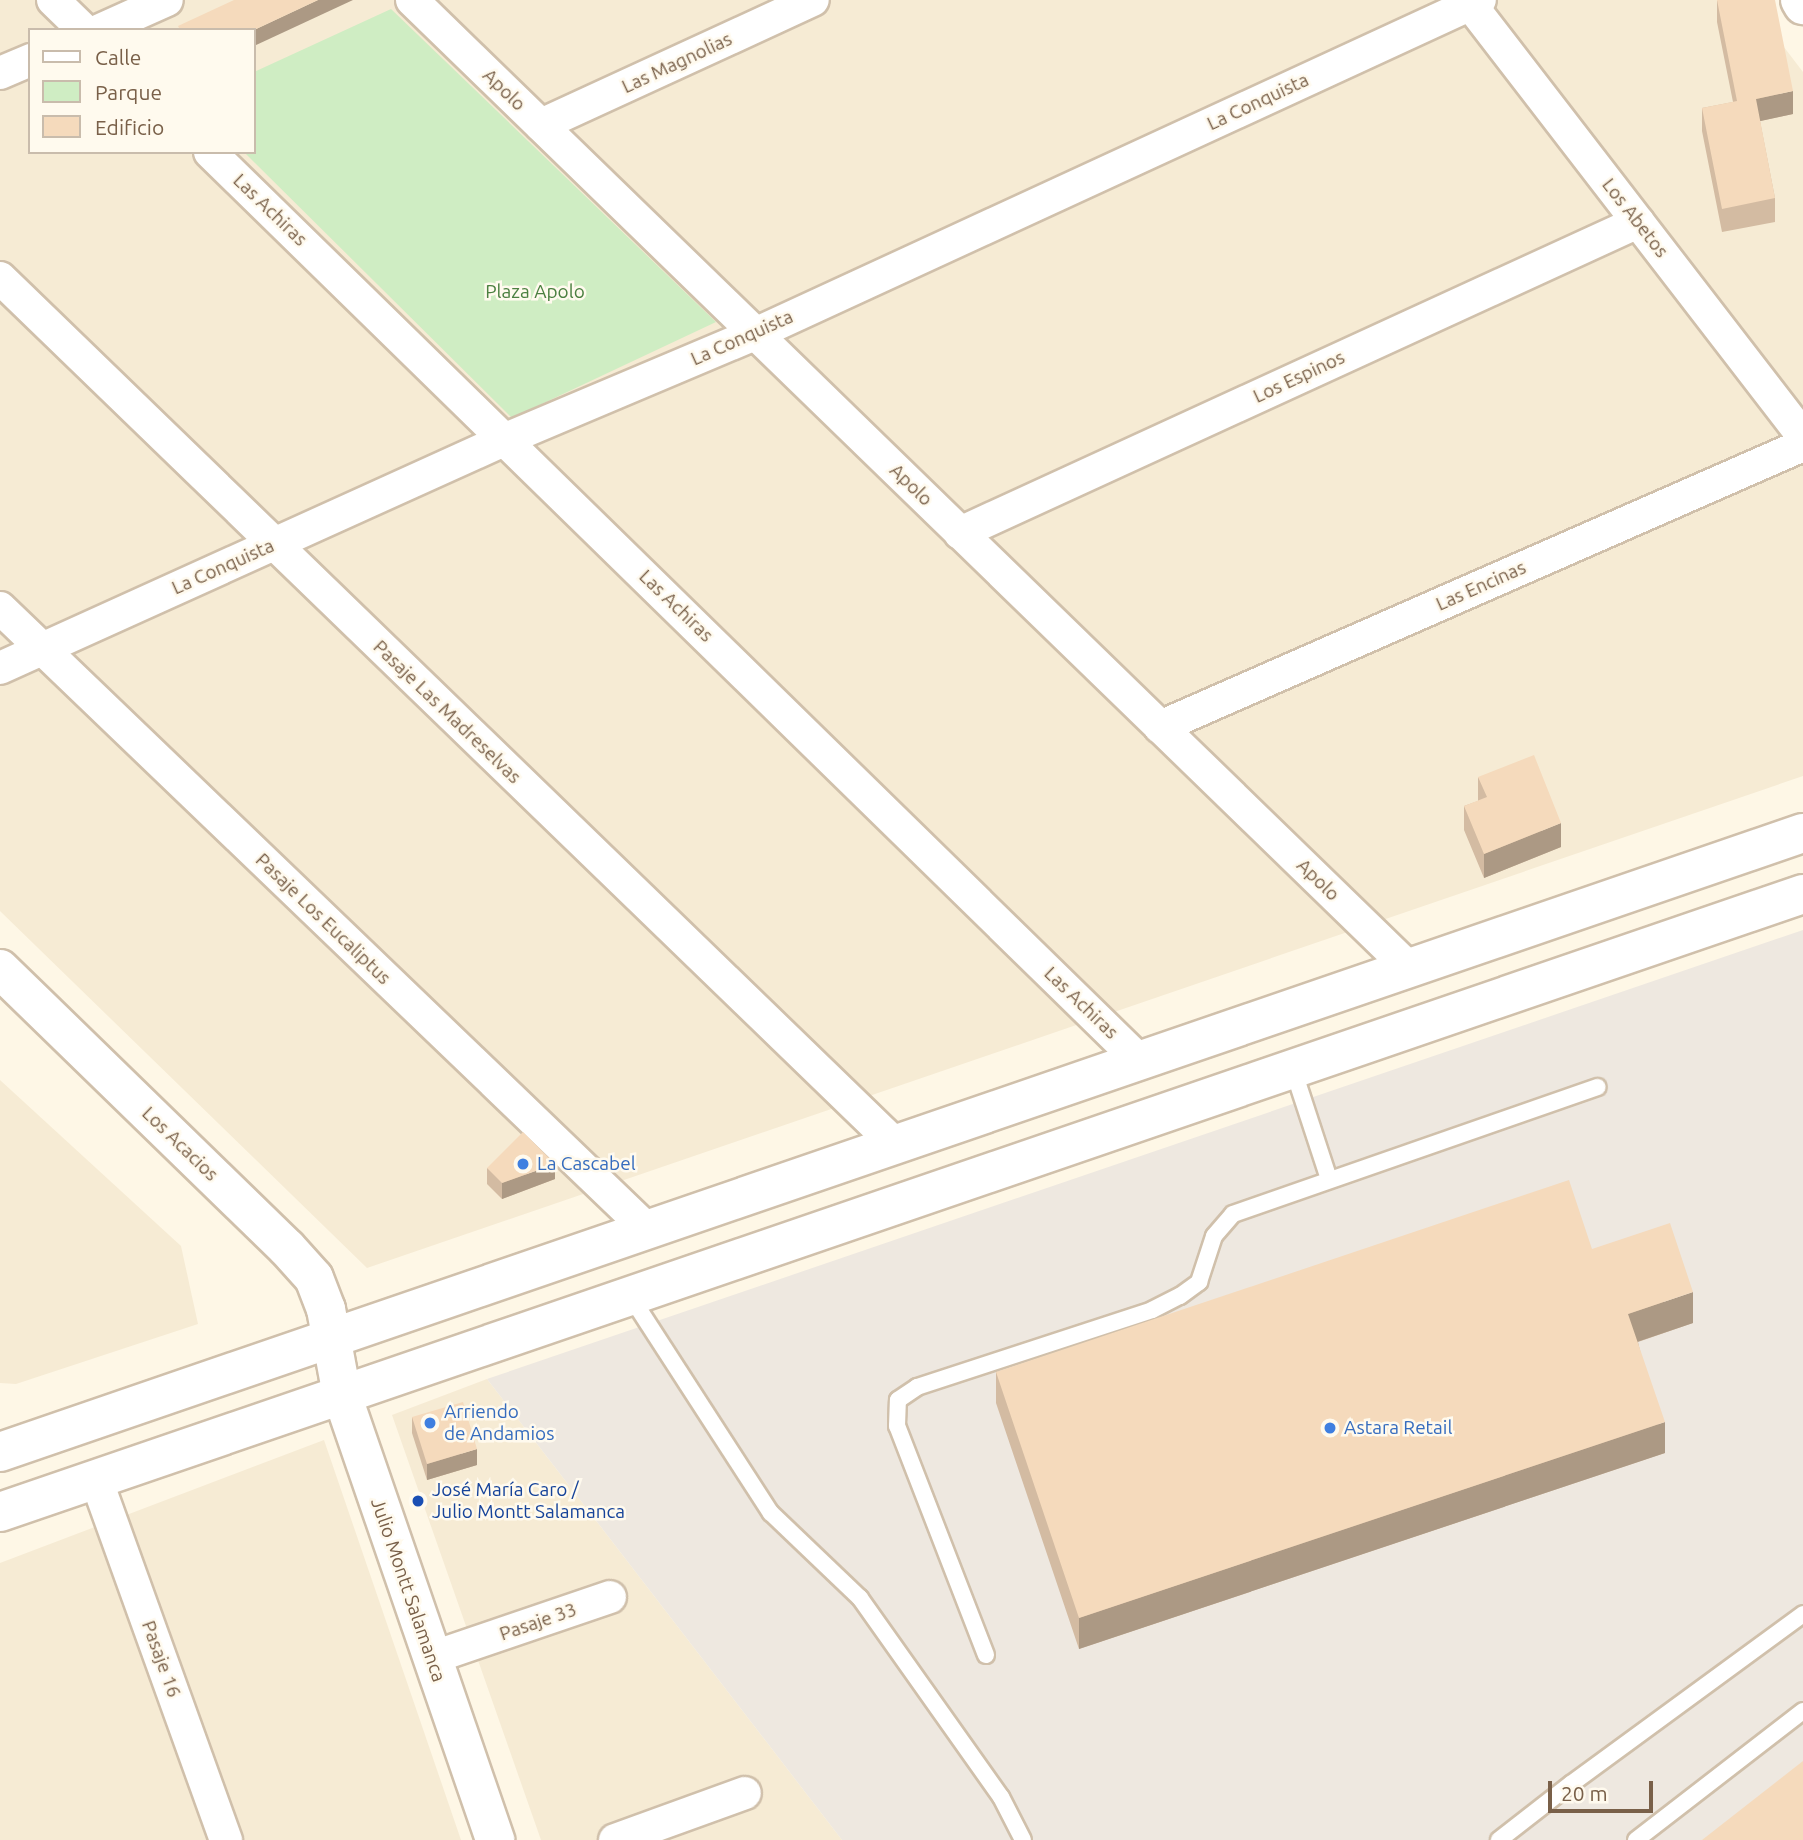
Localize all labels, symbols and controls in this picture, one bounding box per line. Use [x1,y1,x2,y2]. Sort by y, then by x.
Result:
legend [28,28,256,154]
street label: Las Magnolias [618,28,736,98]
text: Calle [95,45,141,69]
street label: Apolo [478,64,530,116]
street label: La Conquista [1204,69,1312,135]
text: Parque [95,80,162,104]
text: Edificio [95,115,164,139]
street label: Las Achiras [228,169,312,251]
street label: Los Abetos [1597,174,1673,262]
park label: Plaza Apolo [485,281,585,303]
street label: La Conquista [687,305,797,371]
street label: Los Espinos [1250,346,1348,408]
street label: Apolo [885,459,937,511]
street label: La Conquista [168,534,278,600]
street label: Las Encinas [1433,556,1529,616]
street label: Las Achiras [634,565,718,647]
street label: Pasaje Las Madreselvas [368,636,526,788]
street label: Pasaje Los Eucaliptus [251,849,395,989]
street label: Apolo [1292,854,1344,906]
street label: Las Achiras [1039,962,1123,1044]
street label: Los Acacios [137,1102,223,1186]
place label: La Cascabel [537,1153,636,1175]
marker: La Cascabel [515,1156,531,1172]
place label: Arriendo de Andamios [444,1401,554,1445]
marker: Arriendo de Andamios [422,1415,438,1431]
place label: Astara Retail [1344,1417,1452,1439]
marker: Astara Retail [1322,1420,1338,1436]
place label: José María Caro / Julio Montt Salamanca [432,1479,625,1523]
marker: José María Caro / Julio Montt Salamanca [410,1493,426,1509]
street label: Julio Montt Salamanca [366,1495,450,1685]
street label: Pasaje 33 [497,1598,579,1646]
street label: Pasaje 16 [137,1618,185,1700]
scale bar [1551,1766,1656,1810]
text: 20 m [1561,1781,1608,1805]

